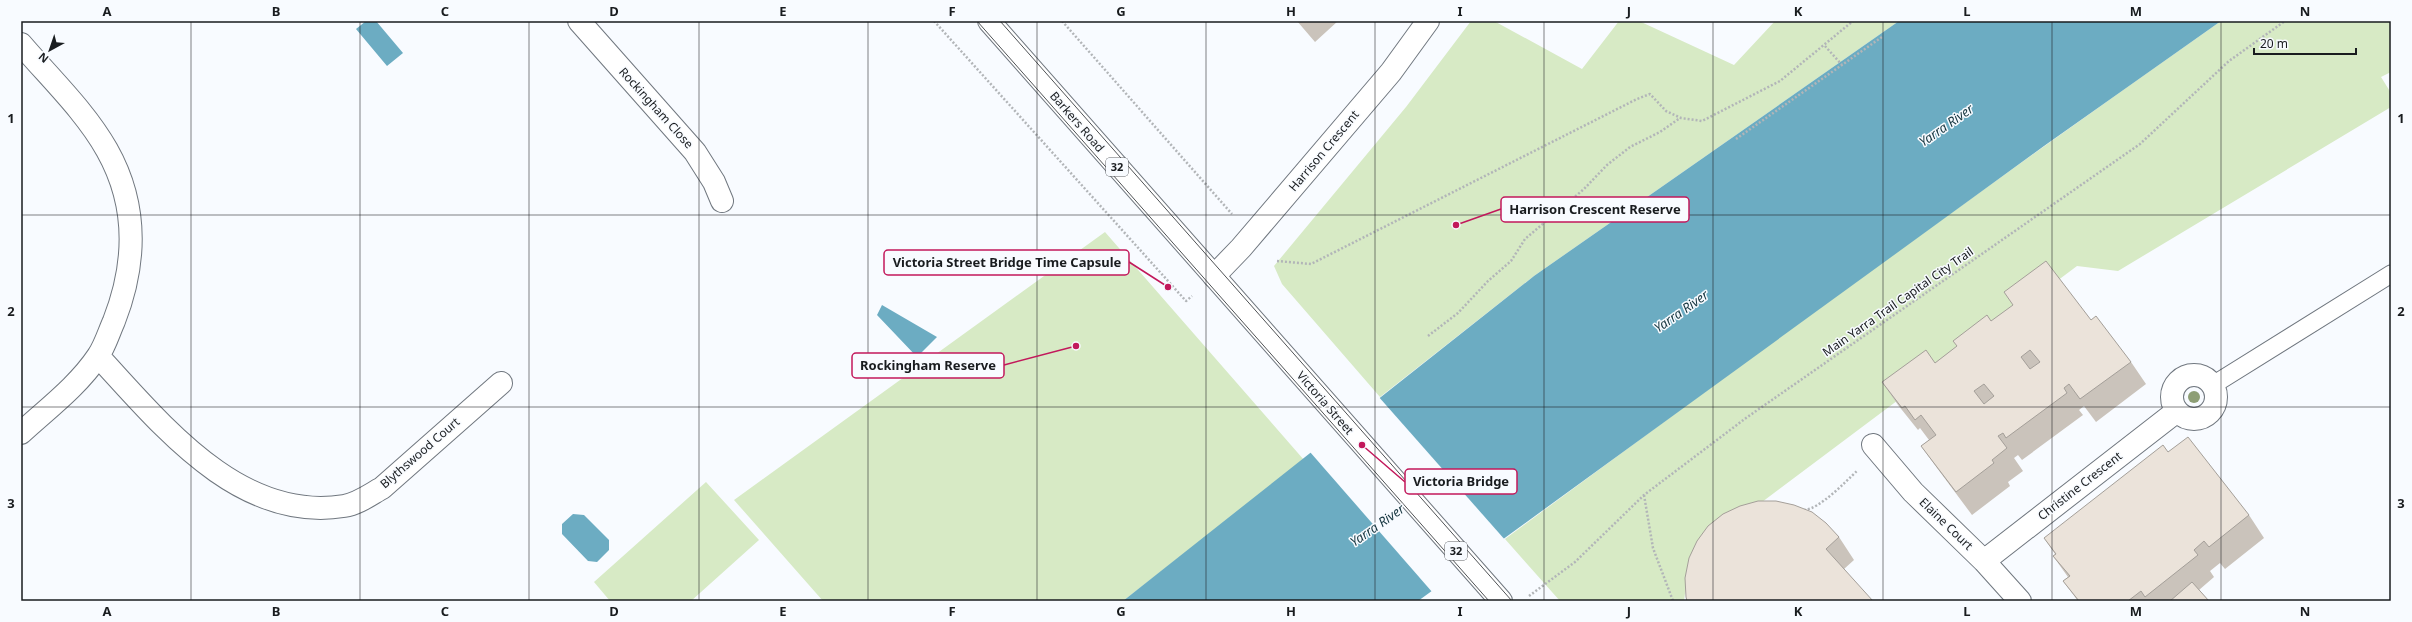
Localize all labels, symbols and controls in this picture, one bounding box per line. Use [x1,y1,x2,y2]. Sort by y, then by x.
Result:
text: A [103,2,112,20]
text: B [272,2,280,20]
text: C [441,2,449,20]
text: D [609,2,619,20]
text: E [779,2,787,20]
text: F [948,2,956,20]
text: G [1116,2,1126,20]
text: H [1286,2,1296,20]
text: I [1457,2,1463,20]
text: J [1626,2,1631,20]
text: K [1794,2,1803,20]
text: L [1963,2,1971,20]
text: M [2130,2,2142,20]
text: N [2300,2,2310,20]
north arrow [30,30,70,70]
scale bar [2254,30,2356,56]
text: 20 m [2260,35,2288,52]
text: N [35,49,52,67]
street label: Rockingham Close [615,63,698,152]
street label: Barkers Road [1046,88,1109,156]
water label: Yarra River [1915,99,1978,150]
street label: Harrison Crescent [1285,106,1363,195]
text: 1 [7,109,15,127]
text: 1 [2397,109,2405,127]
road number: 32 [1106,158,1128,176]
callout: Harrison Crescent Reserve [1501,197,1689,222]
text: Harrison Crescent Reserve [1509,200,1681,218]
street label: Main Yarra Trail Capital City Trail [1819,243,1977,360]
callout: Victoria Street Bridge Time Capsule [884,250,1129,275]
text: Victoria Street Bridge Time Capsule [893,253,1122,271]
water label: Yarra River [1650,285,1713,336]
text: 2 [7,302,15,320]
text: 2 [2397,302,2405,320]
callout: Rockingham Reserve [852,353,1004,378]
text: Rockingham Reserve [860,356,996,374]
street label: Victoria Street [1293,367,1358,439]
street label: Blythswood Court [376,413,464,492]
street label: Christine Crescent [2034,447,2126,524]
callout: Victoria Bridge [1405,469,1517,494]
text: Victoria Bridge [1413,472,1509,490]
text: 3 [7,494,15,512]
street label: Elaine Court [1916,494,1977,554]
text: 3 [2397,494,2405,512]
water label: Yarra River [1346,499,1409,550]
road number: 32 [1445,542,1467,560]
text: A [103,602,112,620]
text: B [272,602,280,620]
text: C [441,602,449,620]
text: D [609,602,619,620]
text: E [779,602,787,620]
text: F [948,602,956,620]
text: G [1116,602,1126,620]
text: H [1286,602,1296,620]
text: I [1457,602,1463,620]
text: J [1626,602,1631,620]
text: K [1794,602,1803,620]
text: L [1963,602,1971,620]
text: M [2130,602,2142,620]
text: N [2300,602,2310,620]

